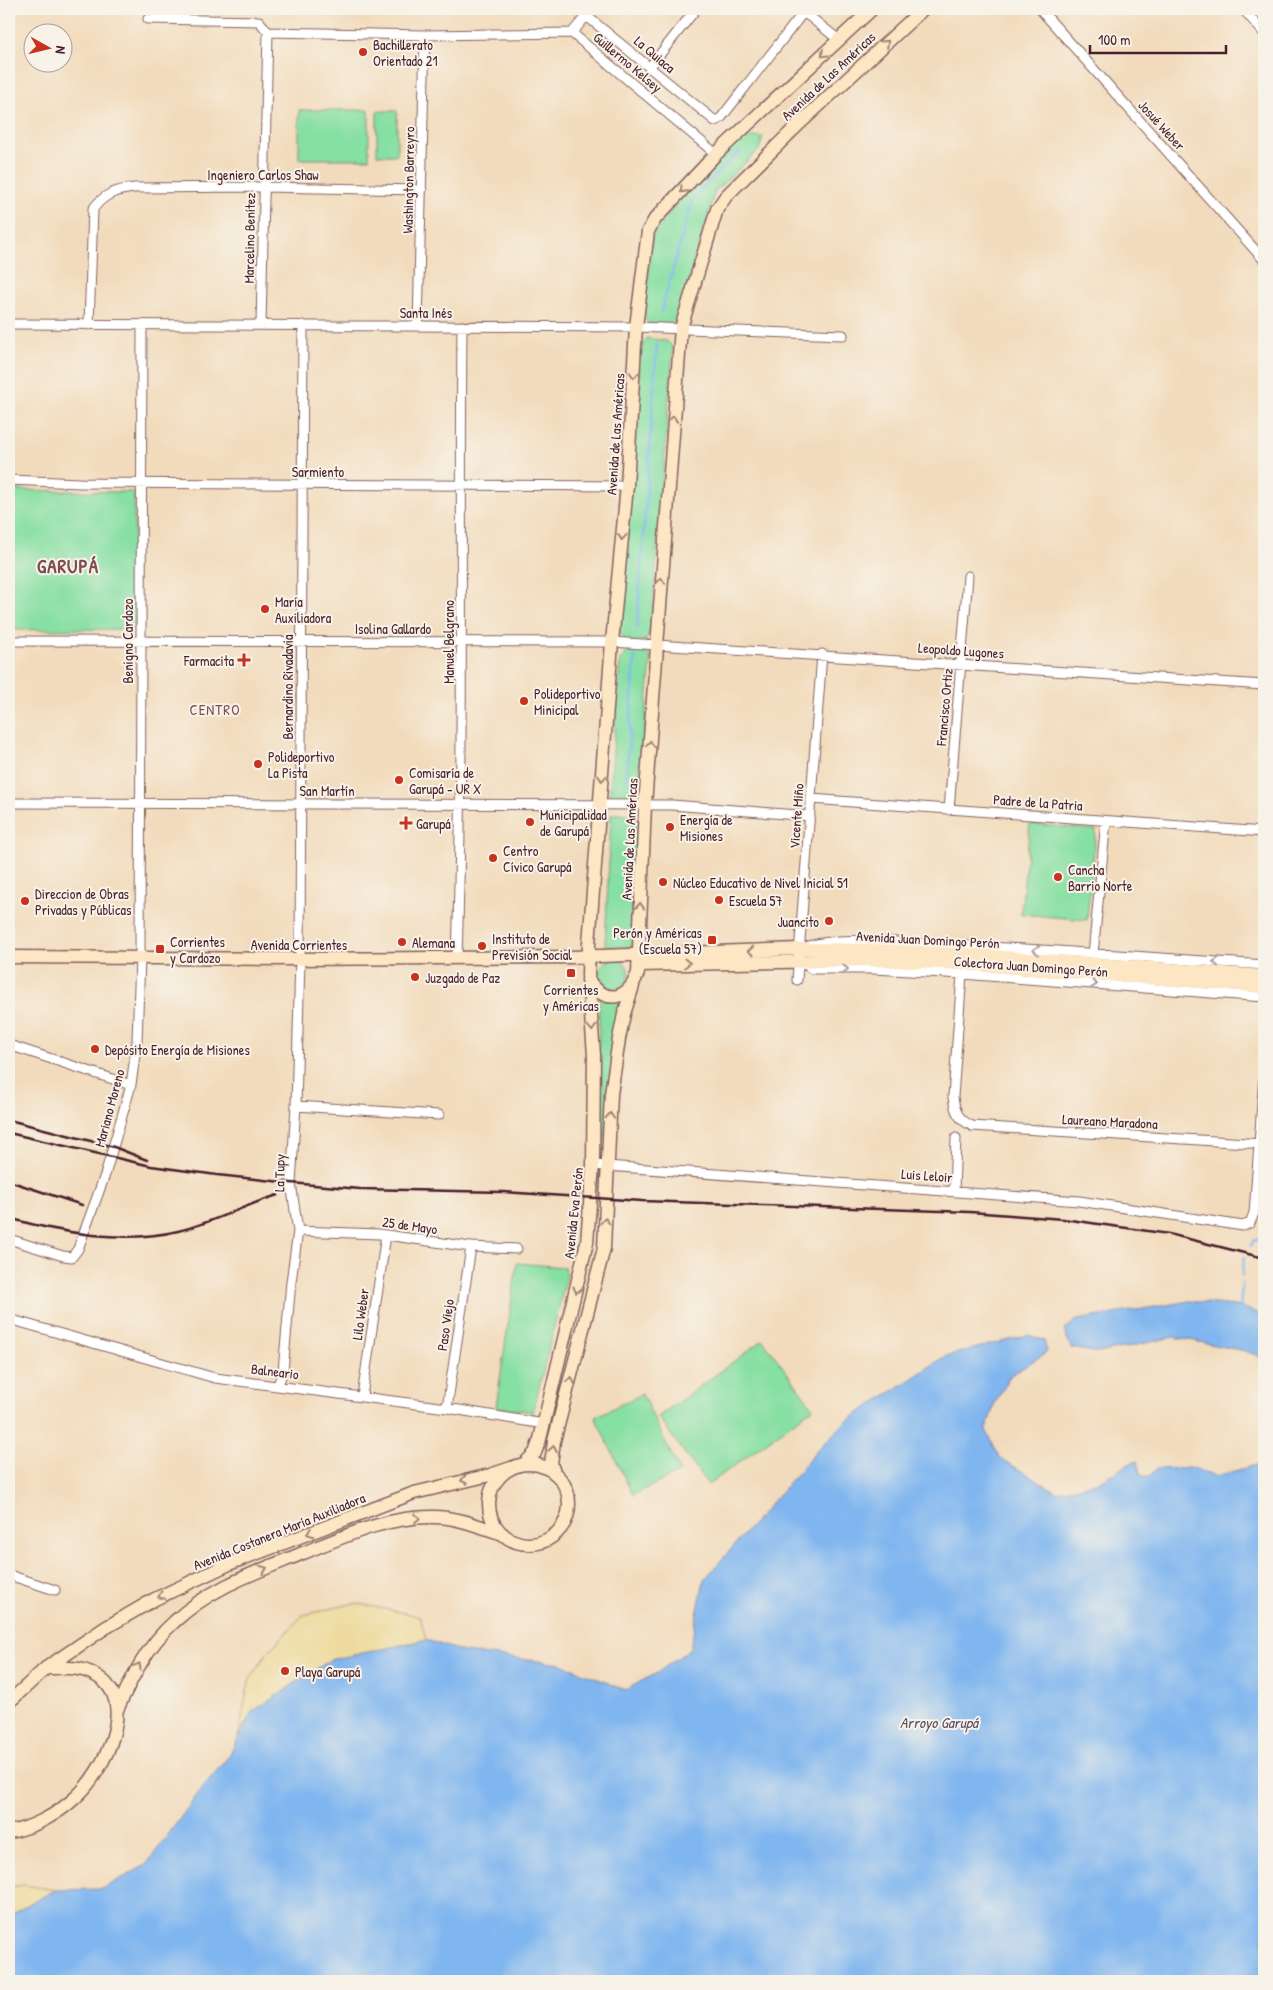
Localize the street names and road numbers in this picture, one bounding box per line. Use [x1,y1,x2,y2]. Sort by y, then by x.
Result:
street label: Avenida de Las Américas [777,27,879,125]
street label: Guillermo Kelsey [589,28,666,97]
street label: La Quiaca [630,31,680,77]
street label: Josué Weber [1134,96,1190,155]
street label: Washington Barreyro [398,126,419,234]
street label: Ingeniero Carlos Shaw [207,165,319,185]
street label: Marcelino Benítez [239,192,259,284]
street label: Santa Inés [400,303,452,322]
street label: Avenida de Las Américas [601,373,629,495]
street label: Sarmiento [292,462,345,481]
street label: Benigno Cardozo [118,598,138,683]
street label: Manuel Belgrano [439,600,459,684]
street label: Isolina Gallardo [355,619,432,638]
street label: Bernardino Rivadavia [278,634,297,739]
street label: Leopoldo Lugones [917,638,1005,663]
street label: Francisco Ortiz [931,667,957,748]
street label: Avenida de Las Américas [616,778,642,900]
street label: San Martín [300,781,354,800]
street label: Vicente Miño [784,782,808,849]
street label: Padre de la Patria [993,789,1084,815]
street label: Avenida Juan Domingo Perón [856,926,1000,953]
street label: Avenida Corrientes [251,935,347,954]
street label: Colectora Juan Domingo Perón [953,951,1109,982]
street label: Mariano Moreno [89,1067,129,1149]
street label: Laureano Maradona [1062,1109,1159,1133]
street label: La Tupy [269,1154,290,1192]
street label: Luis Leloir [901,1164,954,1186]
street label: Avenida Eva Perón [559,1166,587,1260]
street label: 25 de Mayo [381,1212,439,1239]
street label: Lilo Weber [347,1286,373,1341]
street label: Paso Viejo [432,1298,459,1352]
street label: Balneario [250,1359,300,1383]
street label: Avenida Costanera María Auxiliadora [190,1488,368,1574]

